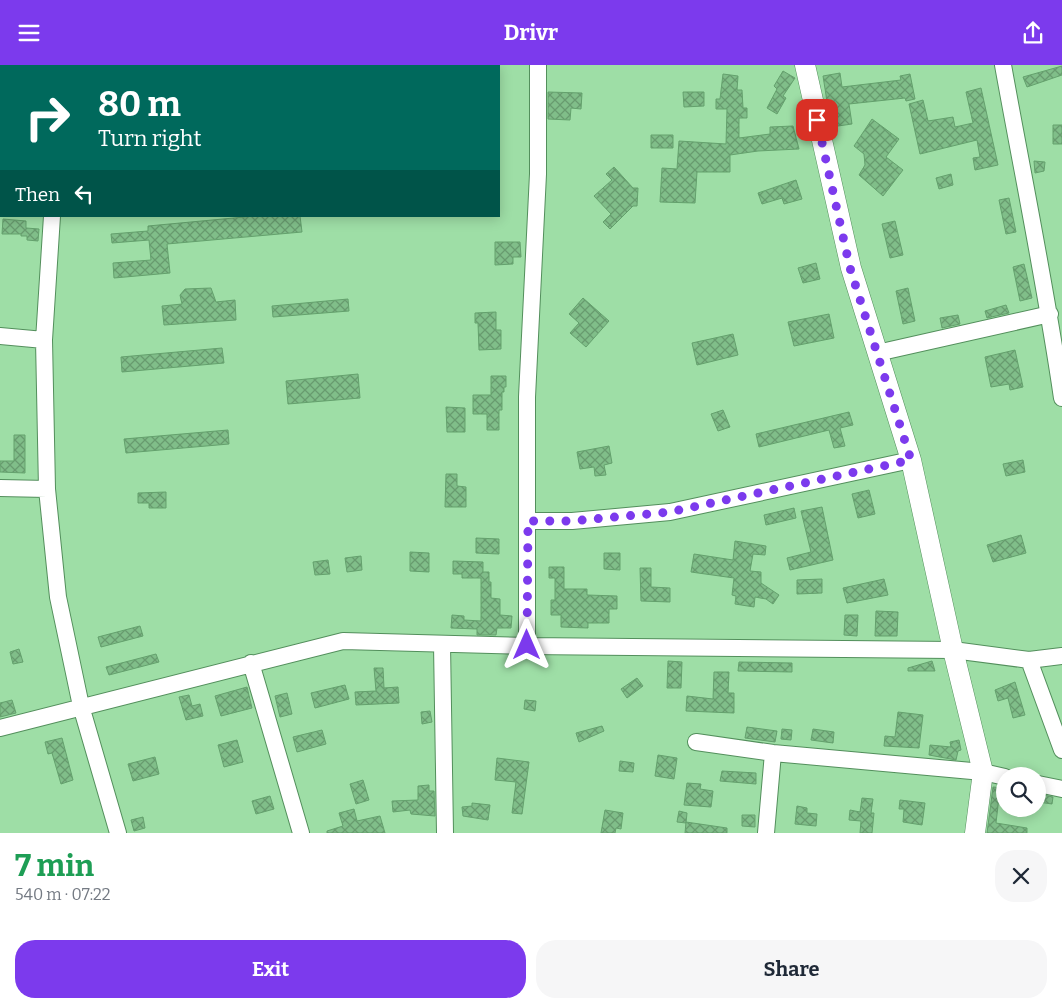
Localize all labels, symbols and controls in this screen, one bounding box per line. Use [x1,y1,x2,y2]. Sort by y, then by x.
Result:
icon: menu [15,19,43,47]
text: Drivr [504,19,558,46]
icon: share [1019,19,1047,47]
text: 80 m [98,83,181,125]
icon: right [15,85,80,150]
pin [796,99,838,141]
icon: arrive [803,106,831,134]
text: Turn right [98,125,201,152]
icon: left [70,180,98,208]
text: Then [15,183,60,206]
position arrow [500,618,552,670]
map controls [996,767,1046,817]
button: search [996,767,1046,817]
text: 7 min [15,848,94,884]
button: close [995,850,1047,902]
text: 540 m · 07:22 [15,885,110,904]
button: Exit [15,940,526,998]
button: Share [536,940,1047,998]

